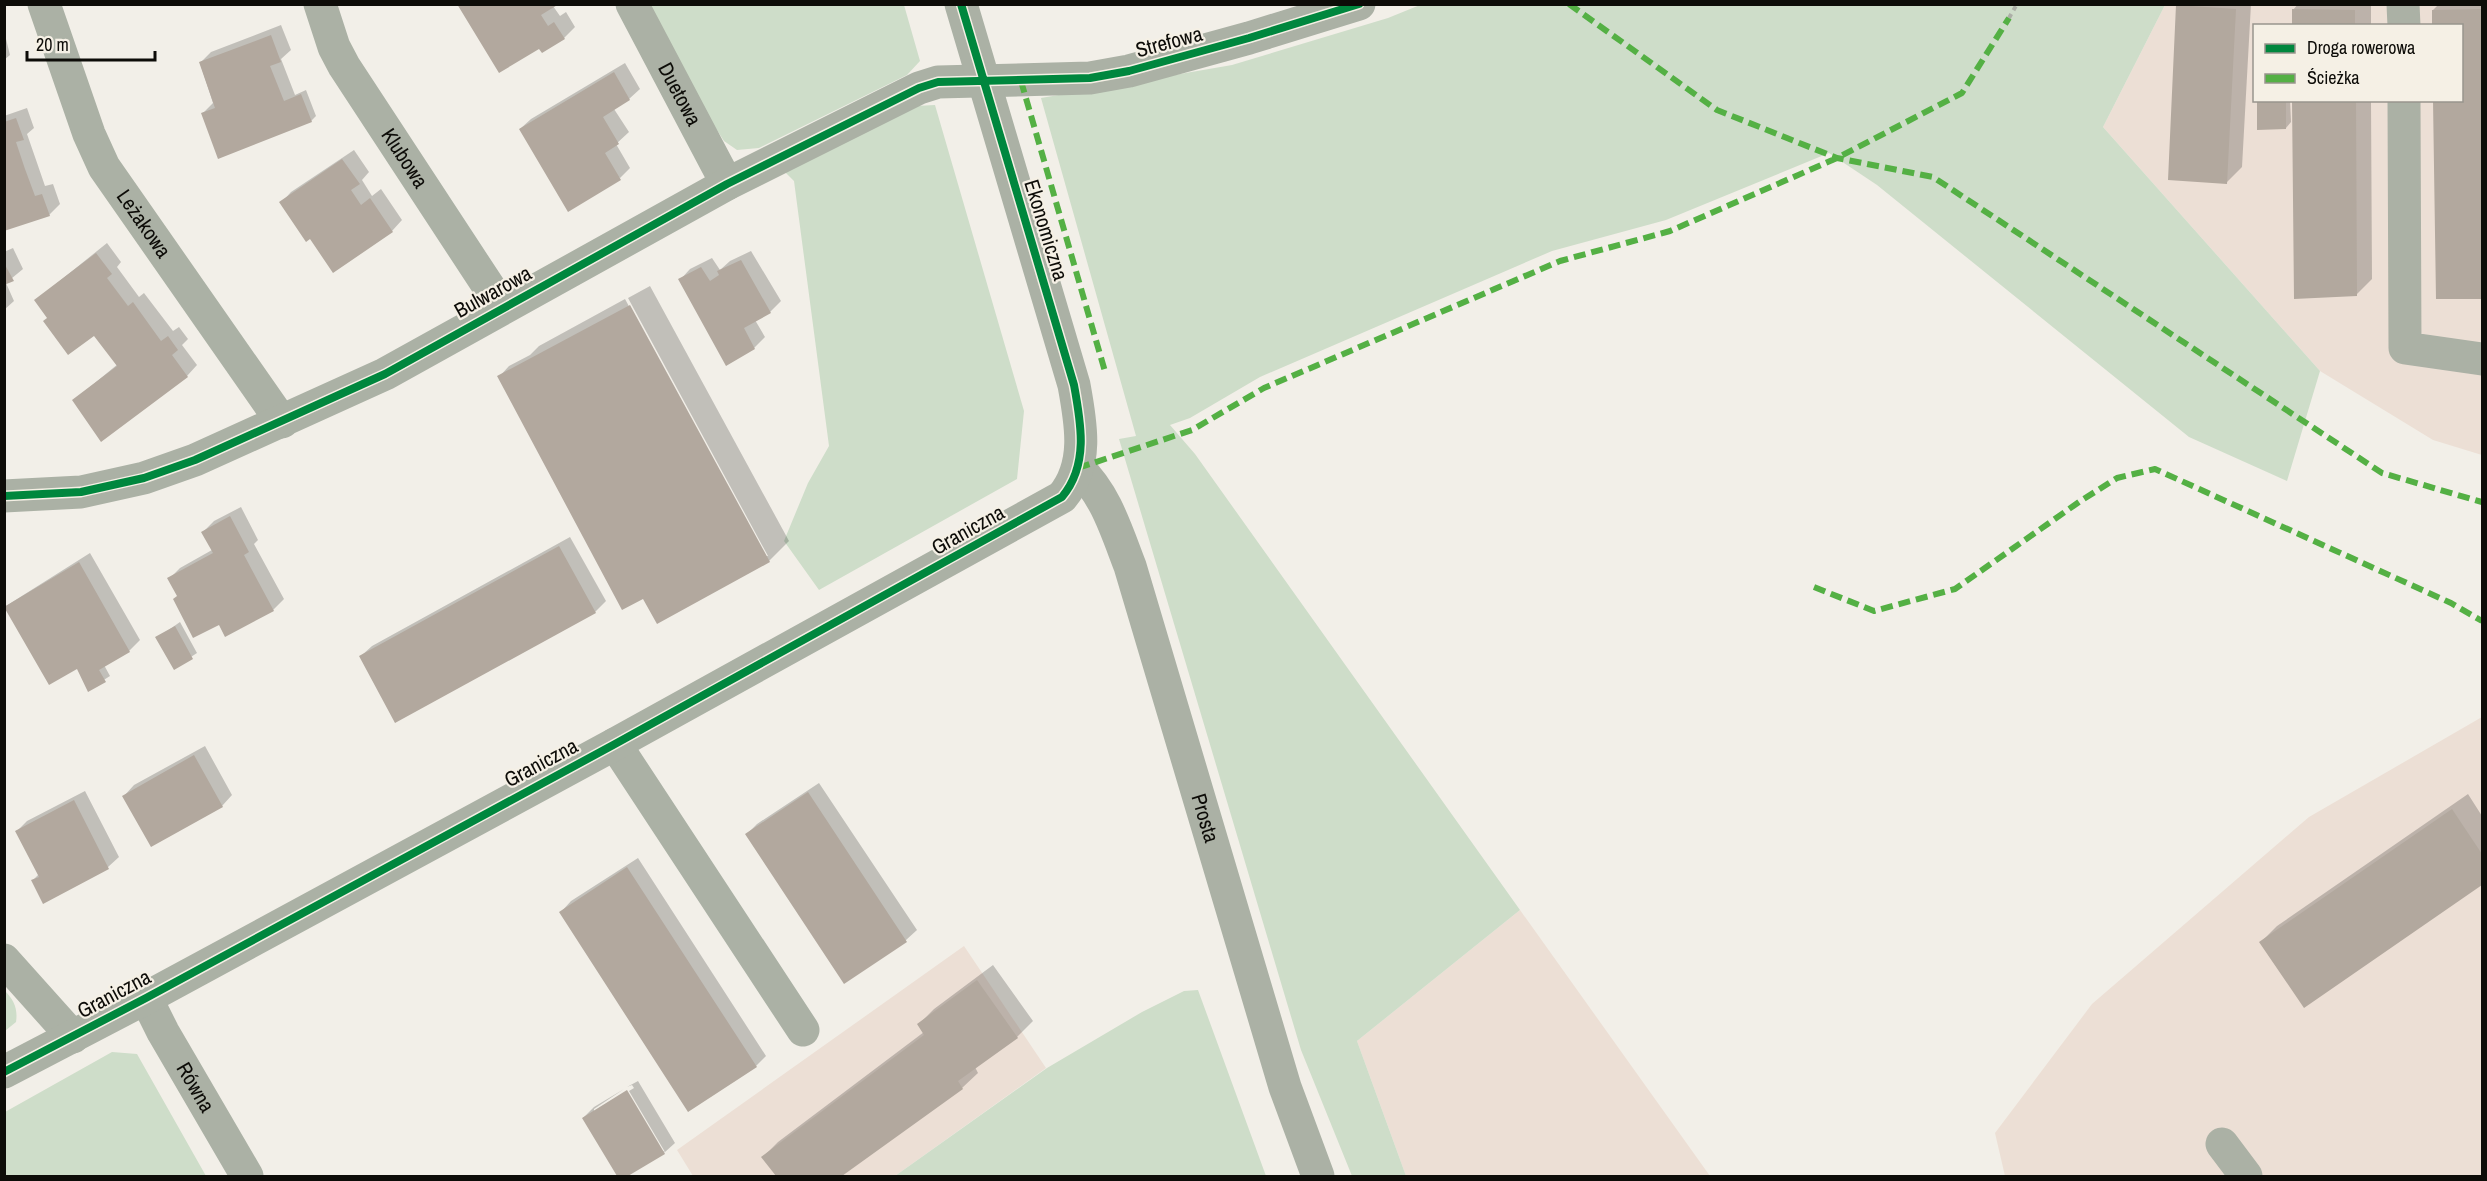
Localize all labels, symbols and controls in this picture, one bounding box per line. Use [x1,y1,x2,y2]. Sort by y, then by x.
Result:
street label: Strefowa [1132,19,1206,64]
scale bar [27,24,154,62]
legend [2253,24,2463,102]
text: 20 m [36,32,69,57]
text: Droga rowerowa [2307,35,2415,60]
street label: Duetowa [651,57,709,131]
text: Ścieżka [2307,65,2360,90]
street label: Klubowa [375,122,435,194]
street label: Ekonomiczna [1017,176,1076,284]
street label: Leżakowa [110,183,178,264]
street label: Bulwarowa [449,258,537,325]
street label: Graniczna [926,497,1010,562]
street label: Graniczna [499,731,583,794]
street label: Prosta [1184,790,1227,846]
street label: Graniczna [72,962,156,1025]
street label: Równa [170,1057,222,1118]

